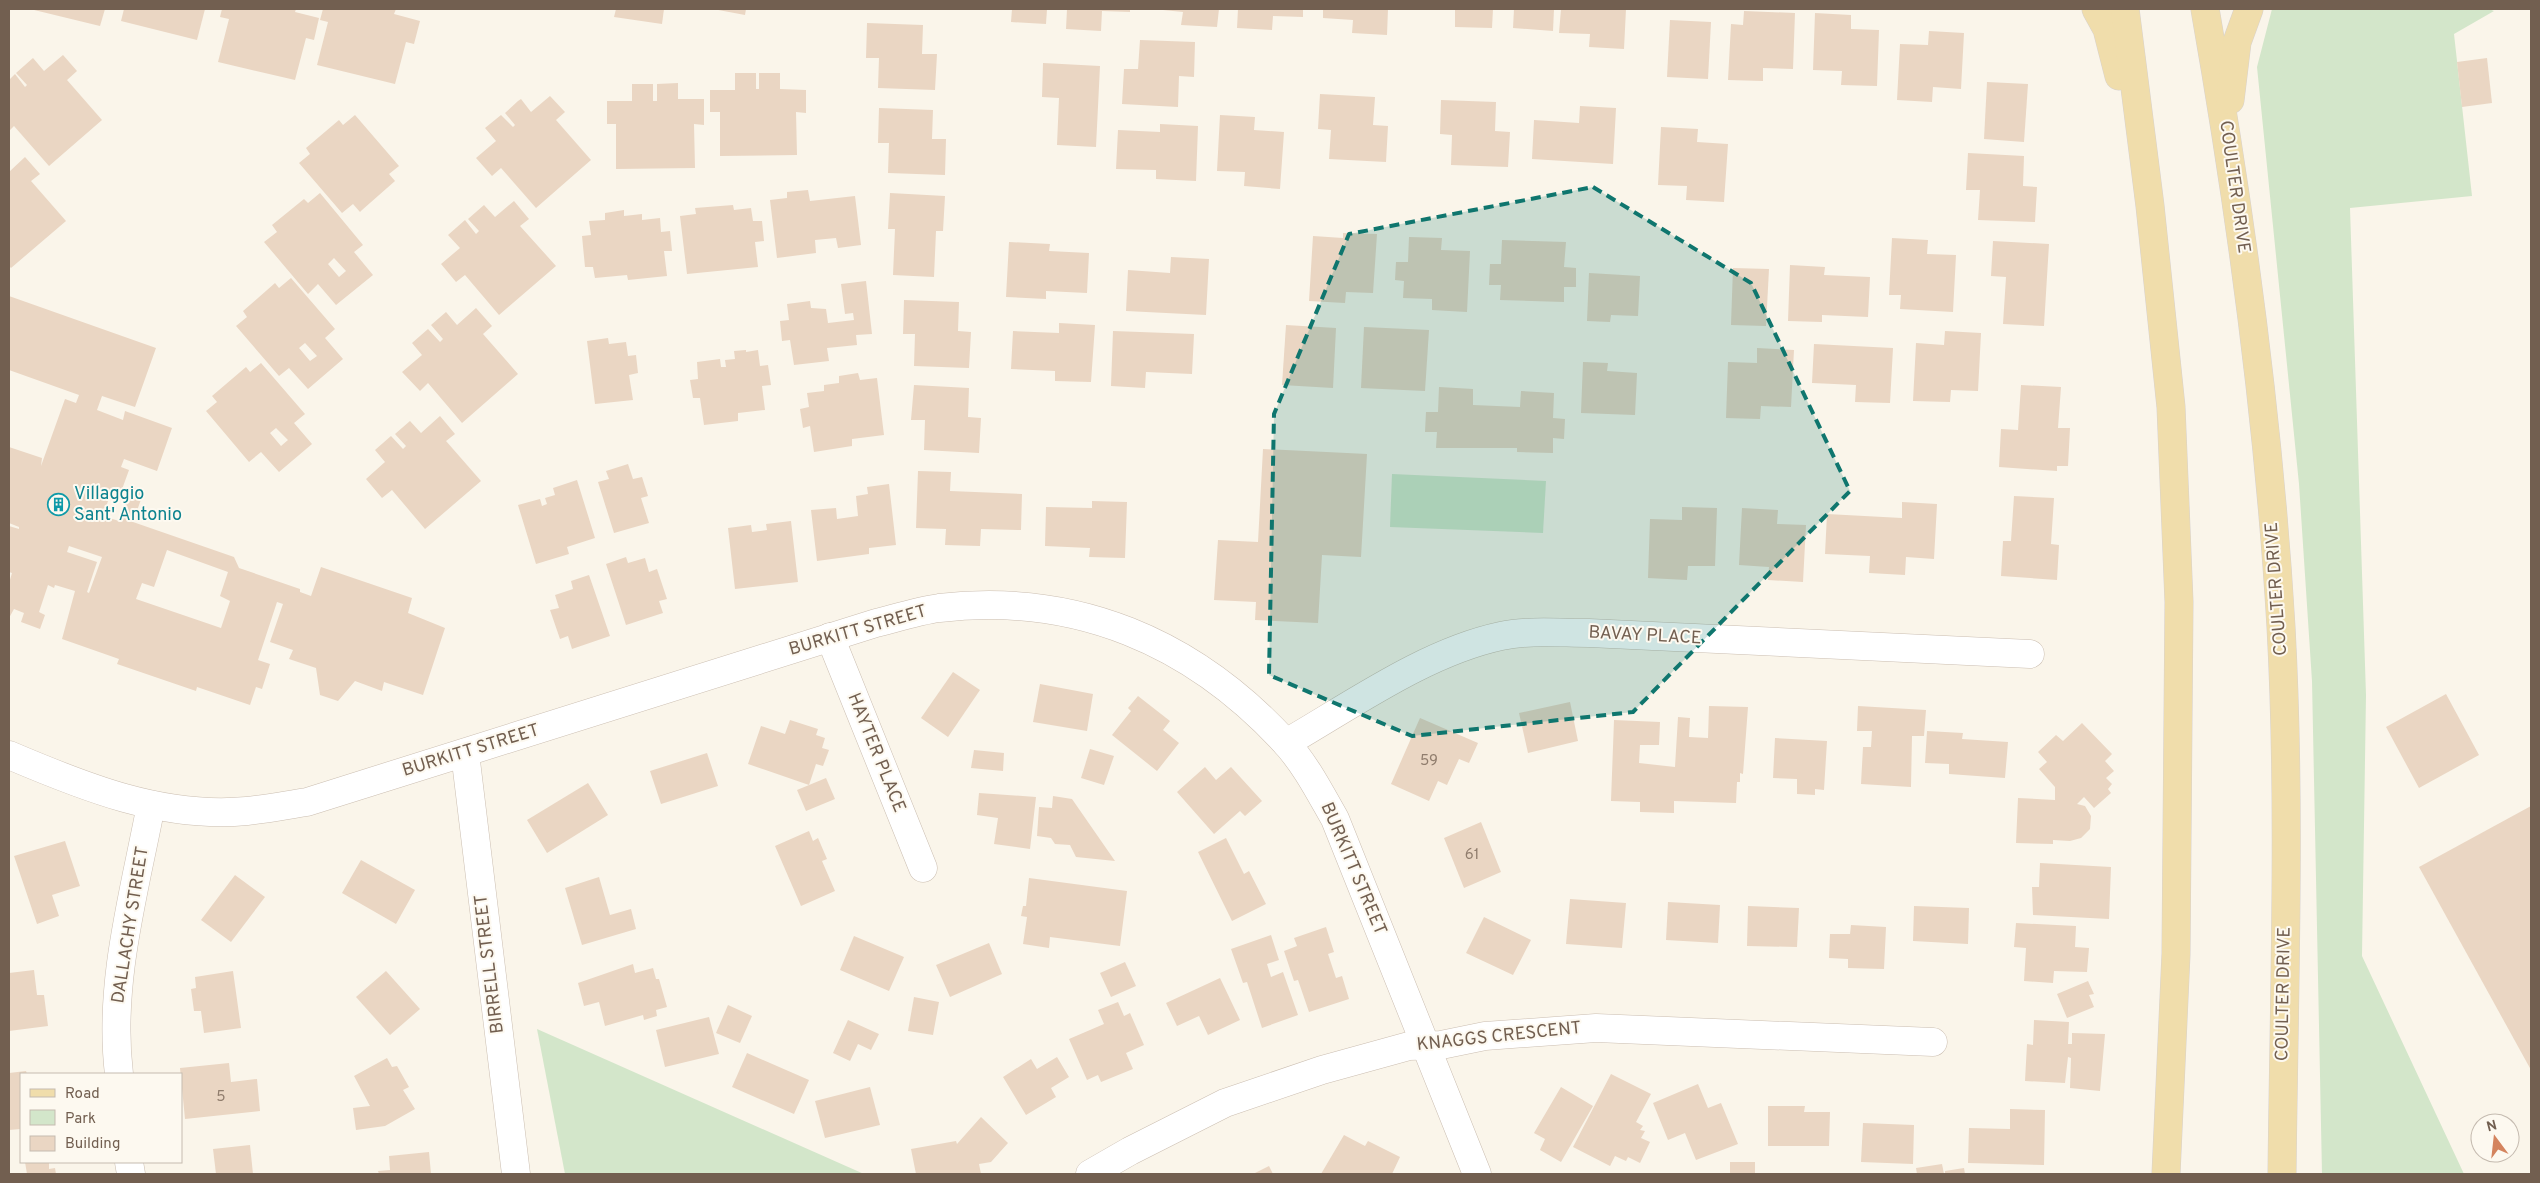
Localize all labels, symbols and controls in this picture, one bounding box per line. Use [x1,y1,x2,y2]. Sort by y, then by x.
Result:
street label: COULTER DRIVE [2213,119,2255,255]
place label: Villaggio Sant' Antonio [74,483,182,527]
building icon: Villaggio Sant' Antonio [46,492,70,516]
street label: COULTER DRIVE [2261,521,2293,657]
street label: BURKITT STREET [786,600,930,662]
street label: BAVAY PLACE [1588,622,1702,650]
street label: HAYTER PLACE [842,690,910,816]
street label: BURKITT STREET [400,719,542,783]
house number: 59 [1420,752,1438,771]
street label: BURKITT STREET [1315,799,1391,939]
street label: DALLACHY STREET [107,845,155,1005]
house number: 61 [1465,846,1479,865]
street label: BIRRELL STREET [470,893,510,1035]
street label: COULTER DRIVE [2271,927,2297,1061]
street label: KNAGGS CRESCENT [1416,1017,1582,1057]
legend [20,1073,182,1163]
text: Road [65,1085,100,1104]
house number: 5 [216,1088,226,1107]
text: Park [65,1110,96,1129]
north arrow [2470,1113,2520,1163]
text: N [2485,1117,2499,1136]
text: Building [65,1135,120,1154]

